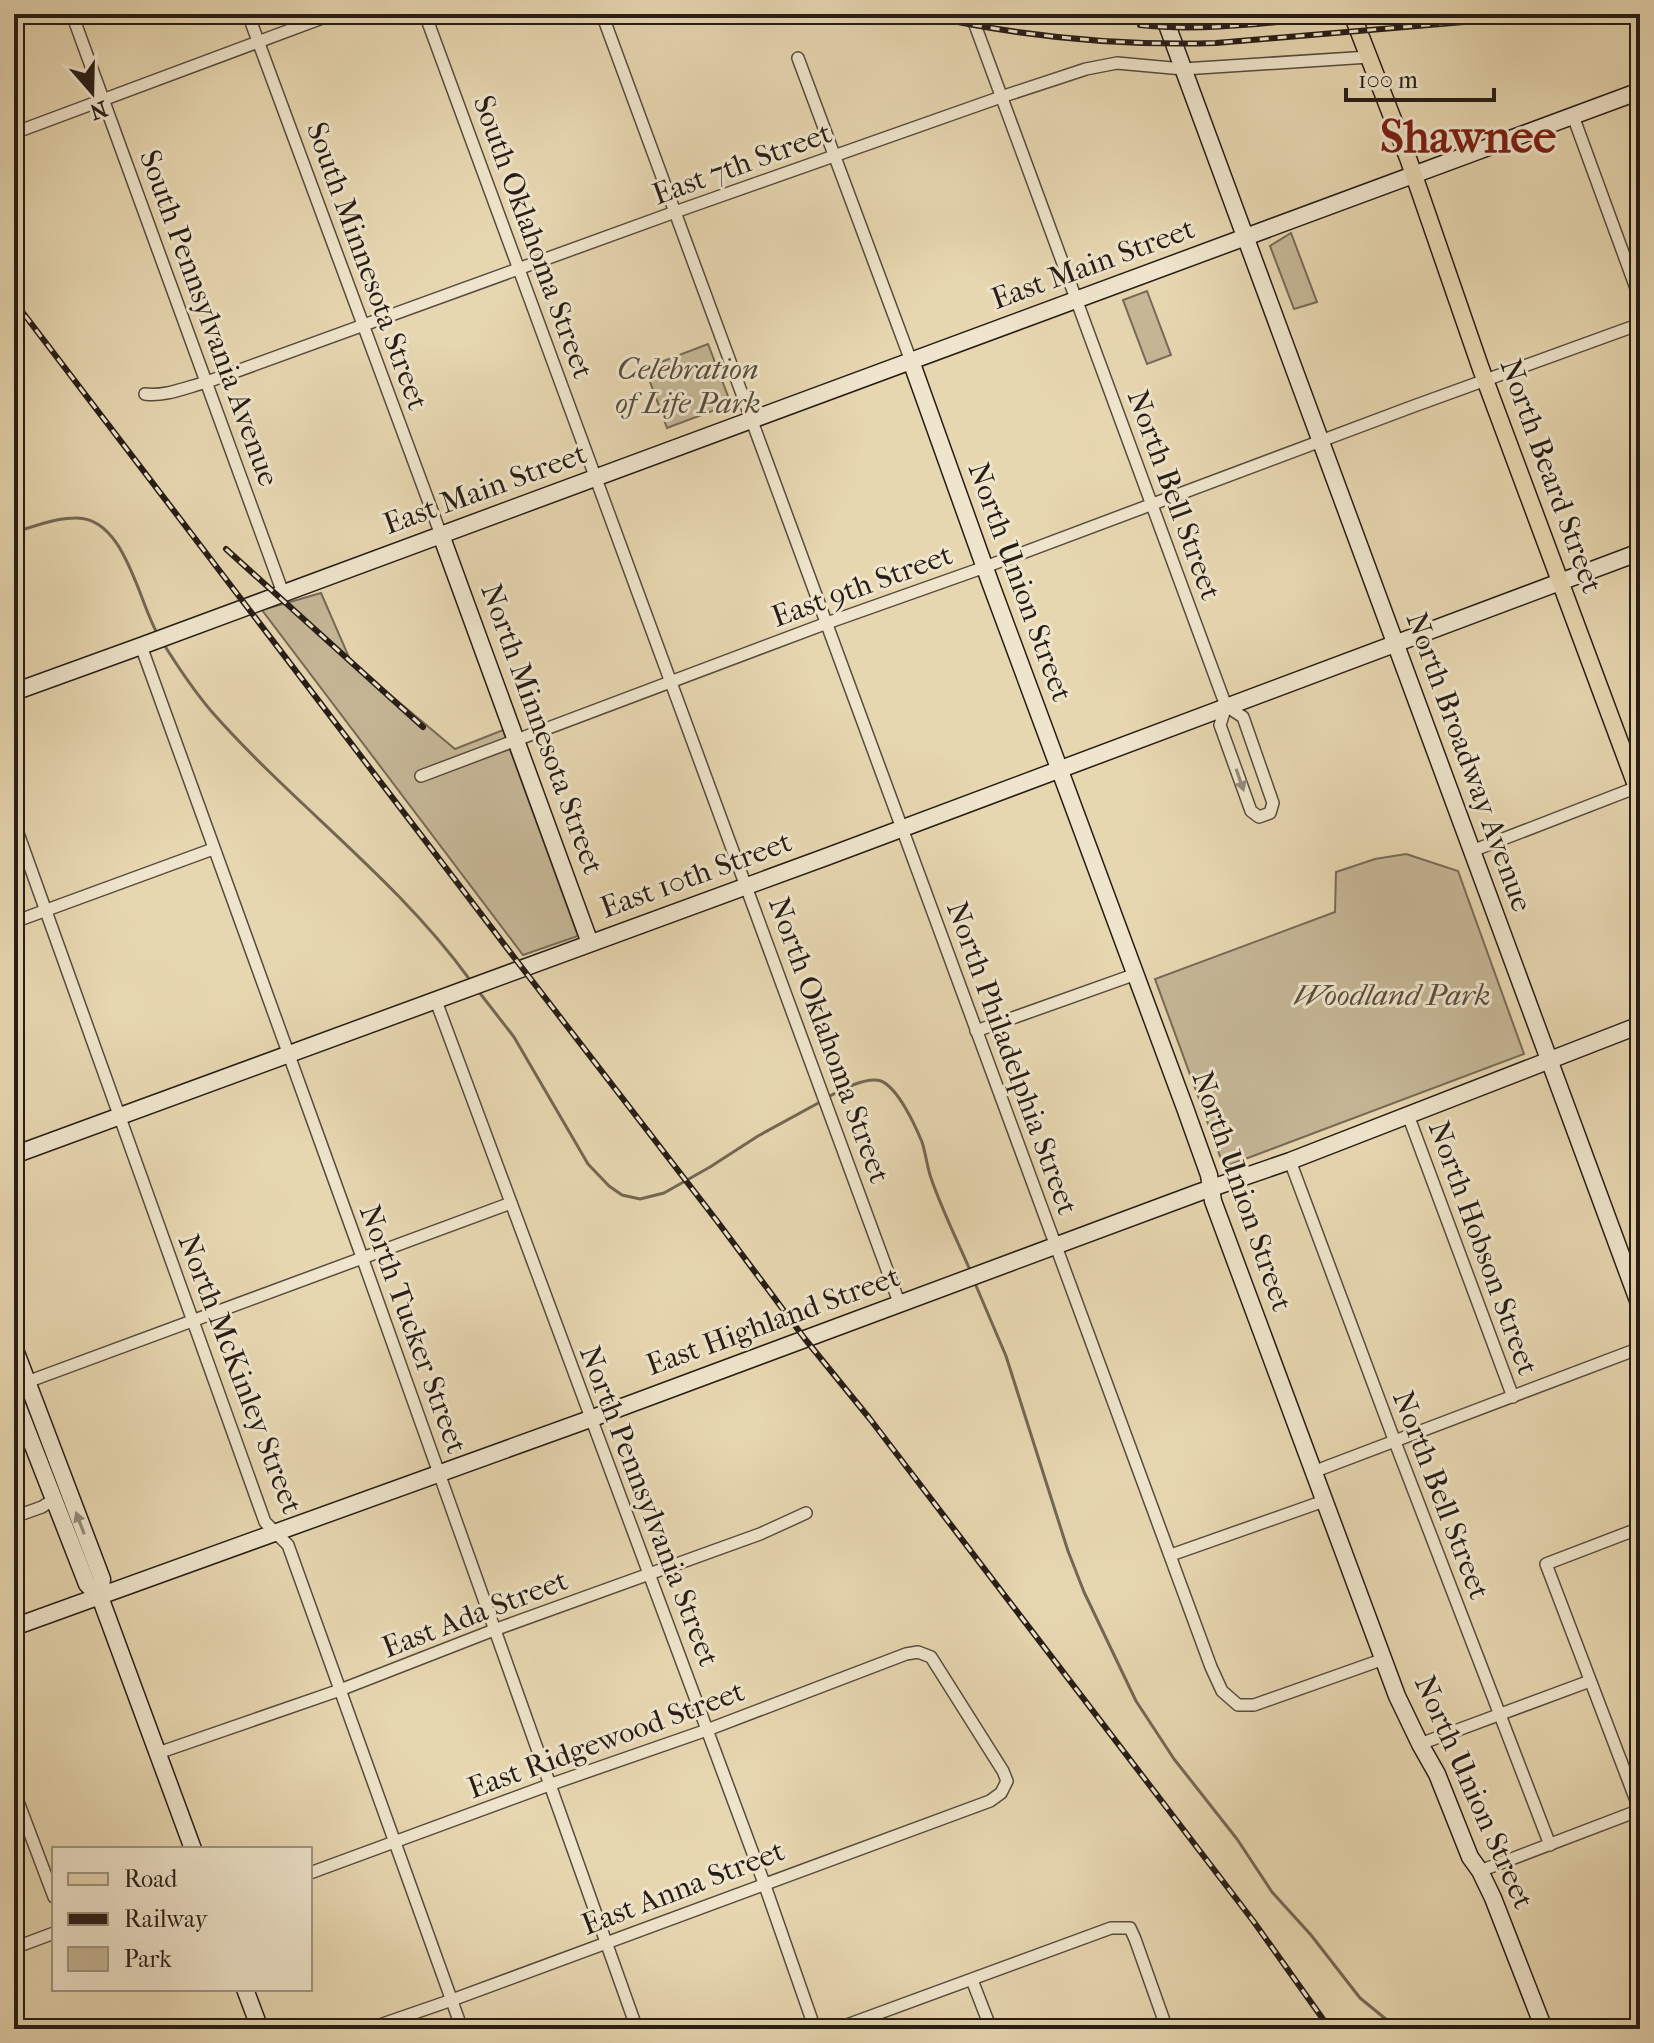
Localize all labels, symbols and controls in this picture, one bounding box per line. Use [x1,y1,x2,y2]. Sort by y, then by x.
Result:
north arrow [52,52,132,132]
scale bar [1346,52,1494,102]
text: 100 m [1358,66,1418,94]
street label: South Oklahoma Street [465,91,601,384]
text: N [86,95,111,125]
district label: Shawnee [1380,110,1556,164]
street label: East 7th Street [648,115,837,213]
street label: South Minnesota Street [299,117,435,415]
street label: South Pennsylvania Avenue [132,145,286,491]
street label: East Main Street [987,211,1200,317]
park label: Celebration of Life Park [615,352,761,421]
street label: North Beard Street [1492,354,1610,598]
street label: North Bell Street [1120,385,1228,605]
street label: East Main Street [379,436,592,542]
street label: North Union Street [961,458,1080,706]
street label: East 9th Street [767,537,957,635]
street label: North Minnesota Street [473,579,611,879]
street label: North Broadway Avenue [1399,608,1540,917]
one-way arrow [1234,768,1247,792]
street label: East 10th Street [596,824,797,926]
street label: North Oklahoma Street [761,892,897,1188]
street label: North Philadelphia Street [939,897,1085,1220]
park label: Woodland Park [1294,978,1490,1013]
street label: North Union Street [1185,1066,1300,1316]
street label: North Hobson Street [1421,1116,1545,1380]
street label: North Tucker Street [352,1200,474,1458]
street label: North McKinley Street [171,1229,310,1519]
street label: East Highland Street [641,1259,905,1383]
street label: North Pennsylvania Street [572,1341,726,1671]
street label: North Bell Street [1385,1386,1497,1604]
one-way arrow [73,1510,86,1534]
street label: East Ada Street [377,1563,573,1665]
street label: North Union Street [1407,1670,1541,1914]
street label: East Ridgewood Street [463,1674,749,1806]
street label: East Anna Street [577,1833,790,1943]
legend [52,1847,312,1991]
text: Road [124,1865,178,1893]
text: Railway [124,1905,209,1933]
text: Park [124,1945,172,1973]

